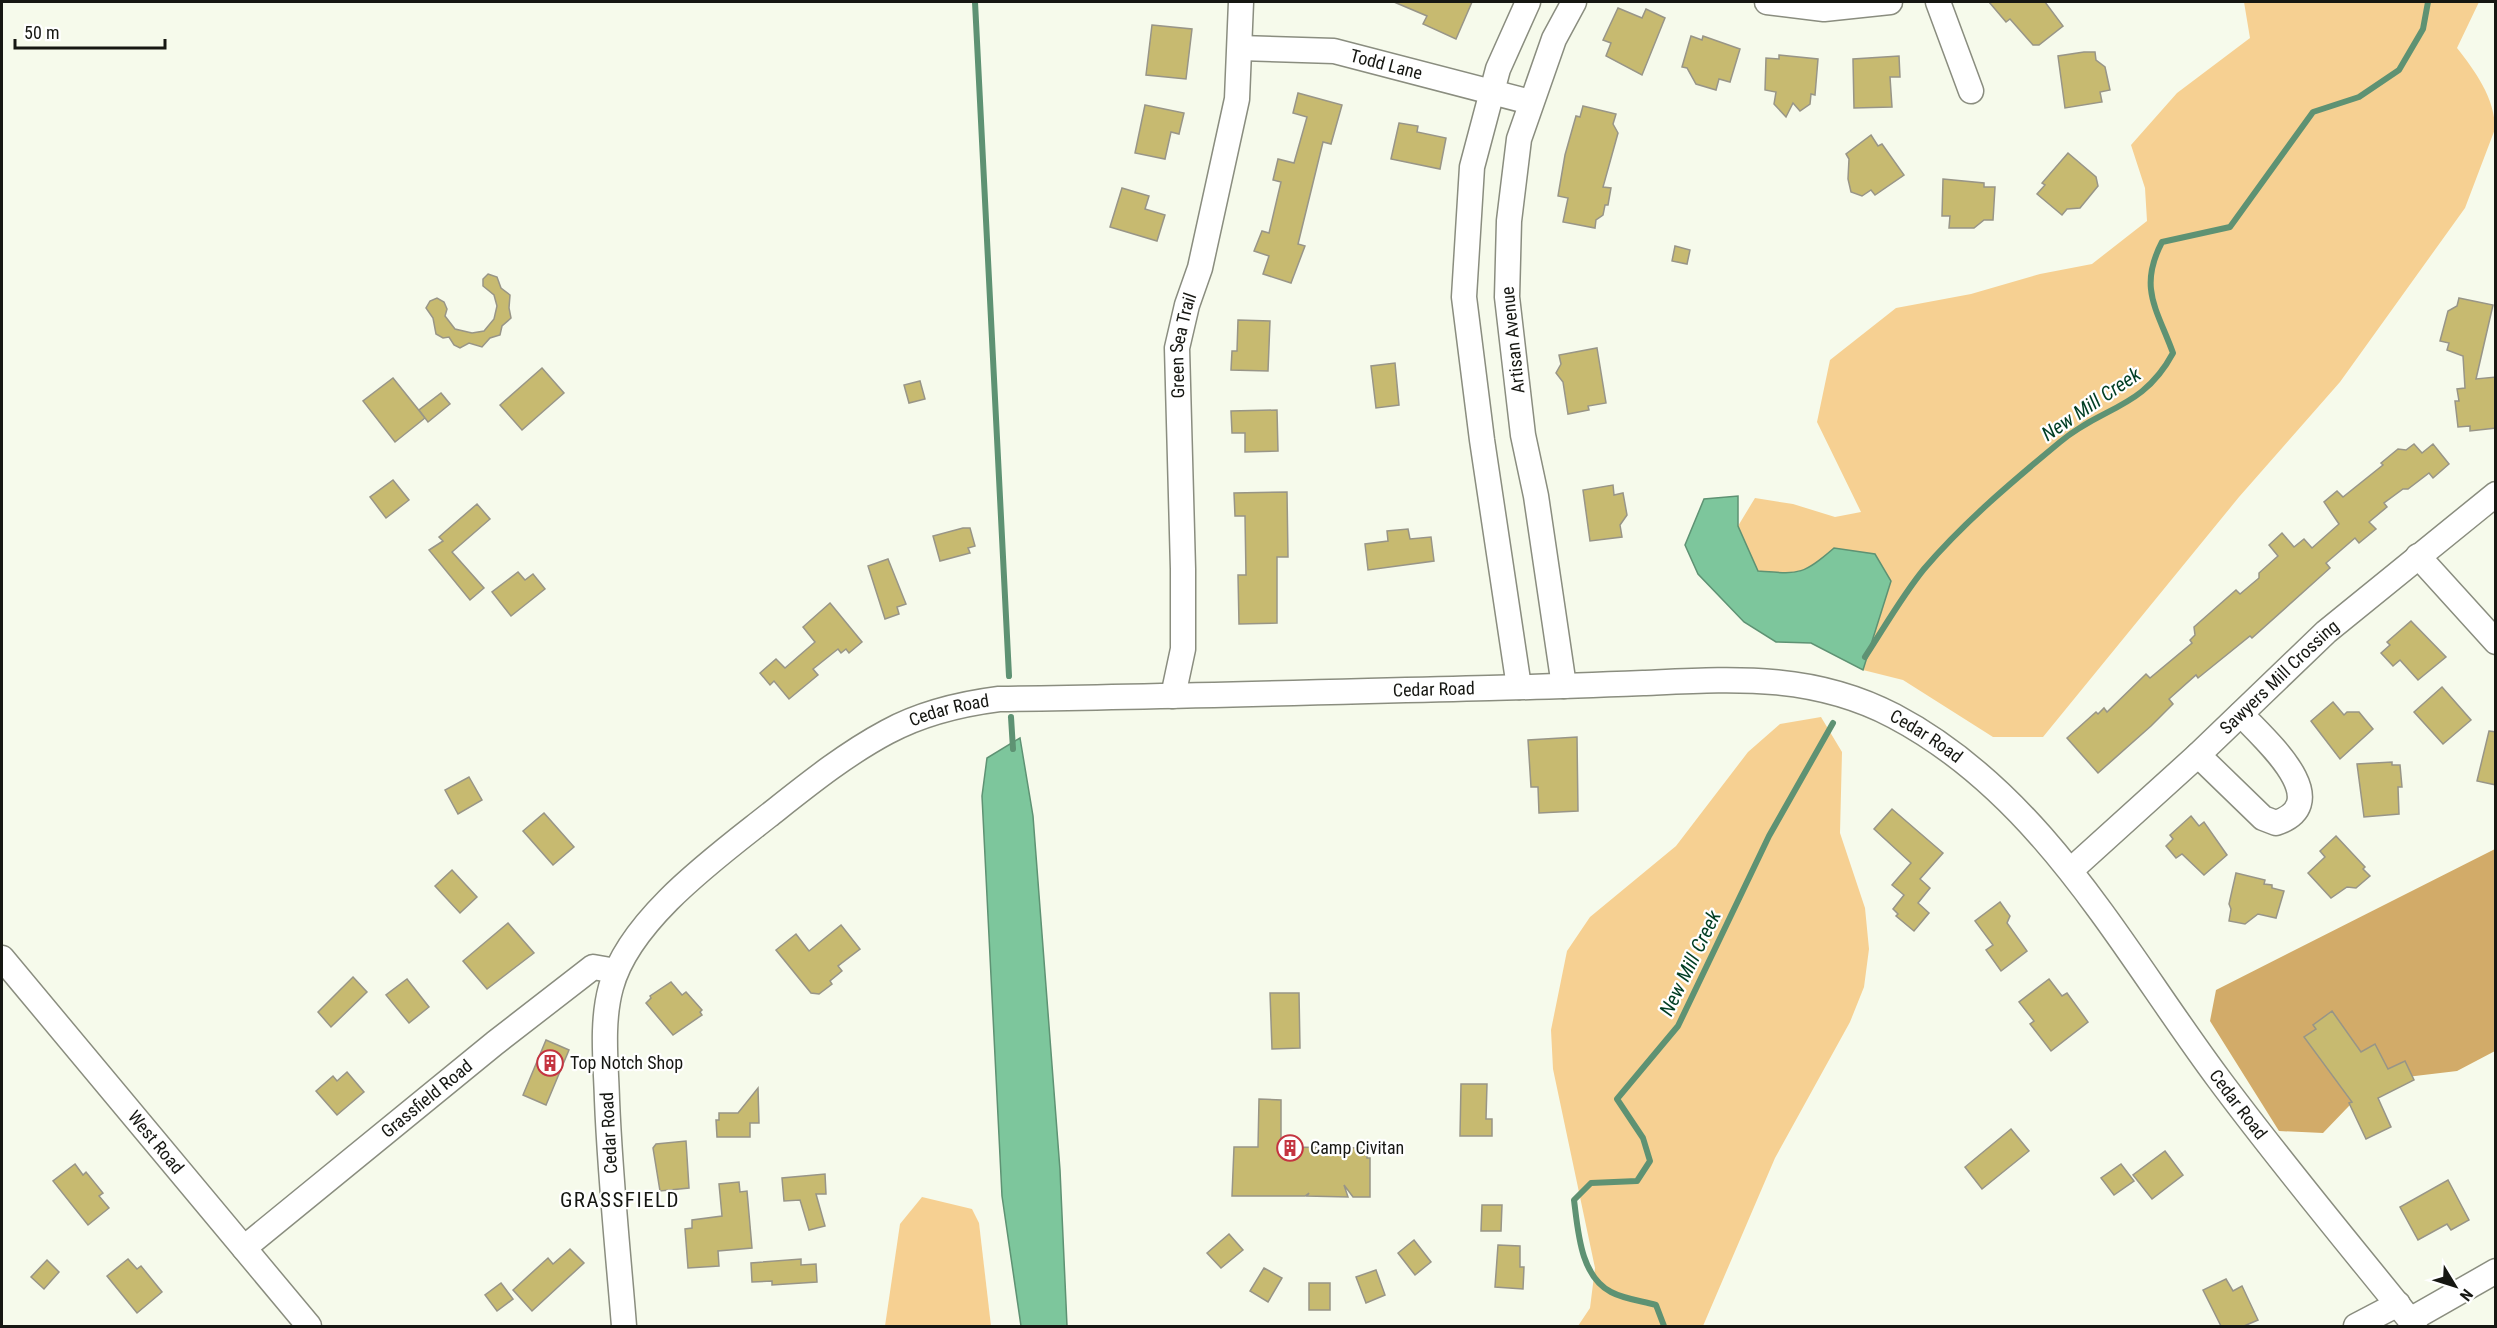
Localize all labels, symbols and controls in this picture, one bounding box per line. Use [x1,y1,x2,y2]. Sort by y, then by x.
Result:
scale bar [15,12,165,50]
text: 50 m [24,22,59,43]
street label: Todd Lane [1348,45,1425,84]
street label: Artisan Avenue [1496,286,1529,394]
street label: Green Sea Trail [1166,290,1200,399]
water label: New Mill Creek [2037,361,2146,446]
street label: Sawyers Mill Crossing [2215,615,2343,738]
street label: Cedar Road [1393,677,1475,700]
street label: Cedar Road [906,690,990,730]
street label: Cedar Road [1887,705,1967,767]
water label: New Mill Creek [1654,905,1726,1020]
building icon: Top Notch Shop [535,1048,565,1078]
place label: Top Notch Shop [570,1052,683,1073]
street label: Grassfield Road [377,1055,476,1142]
street label: Cedar Road [2205,1065,2272,1143]
street label: Cedar Road [596,1092,621,1174]
street label: West Road [124,1106,188,1178]
building icon: Camp Civitan [1275,1133,1305,1163]
place label: Camp Civitan [1310,1137,1404,1158]
district label: GRASSFIELD [560,1188,680,1212]
north arrow [2425,1256,2485,1316]
text: N [2456,1285,2477,1305]

